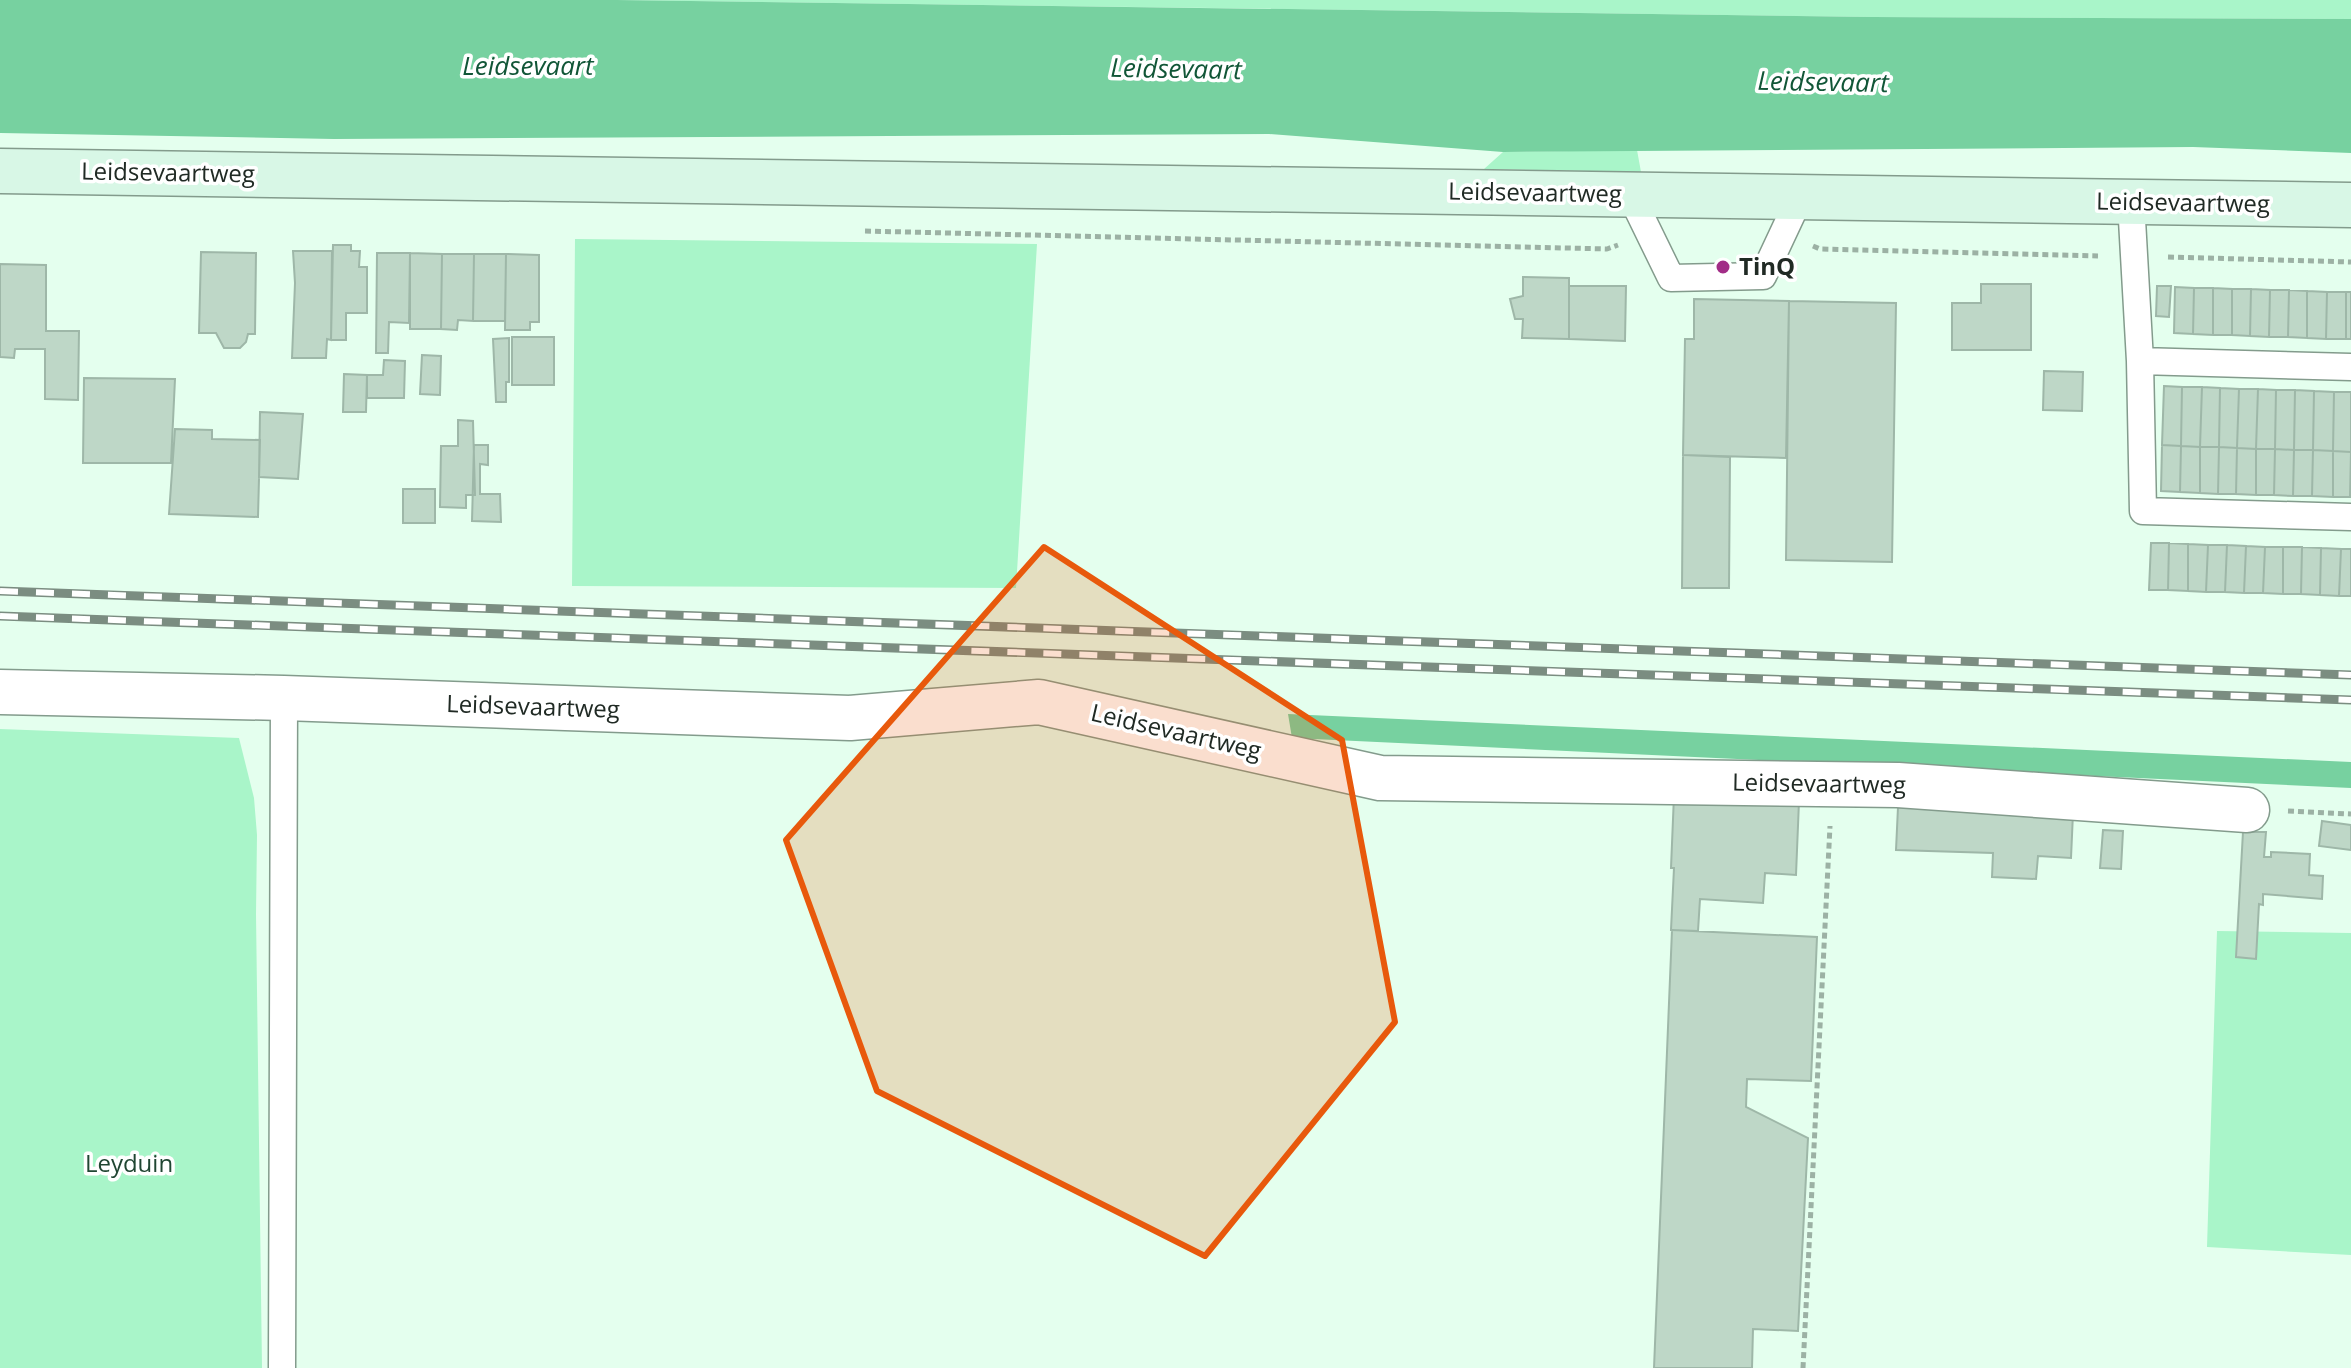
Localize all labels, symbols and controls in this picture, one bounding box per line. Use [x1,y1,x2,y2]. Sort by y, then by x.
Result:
water label: Leidsevaart [462,47,595,83]
water label: Leidsevaart [1110,49,1243,87]
water label: Leidsevaart [1757,62,1890,100]
street label: Leidsevaartweg [81,153,255,190]
street label: Leidsevaartweg [1448,173,1622,210]
street label: Leidsevaartweg [2096,183,2270,220]
place label: TinQ [1739,249,1795,282]
marker: TinQ [1714,258,1732,276]
street label: Leidsevaartweg [446,686,620,725]
street label: Leidsevaartweg [1088,695,1265,766]
street label: Leidsevaartweg [1732,764,1906,801]
park label: Leyduin [85,1146,173,1179]

